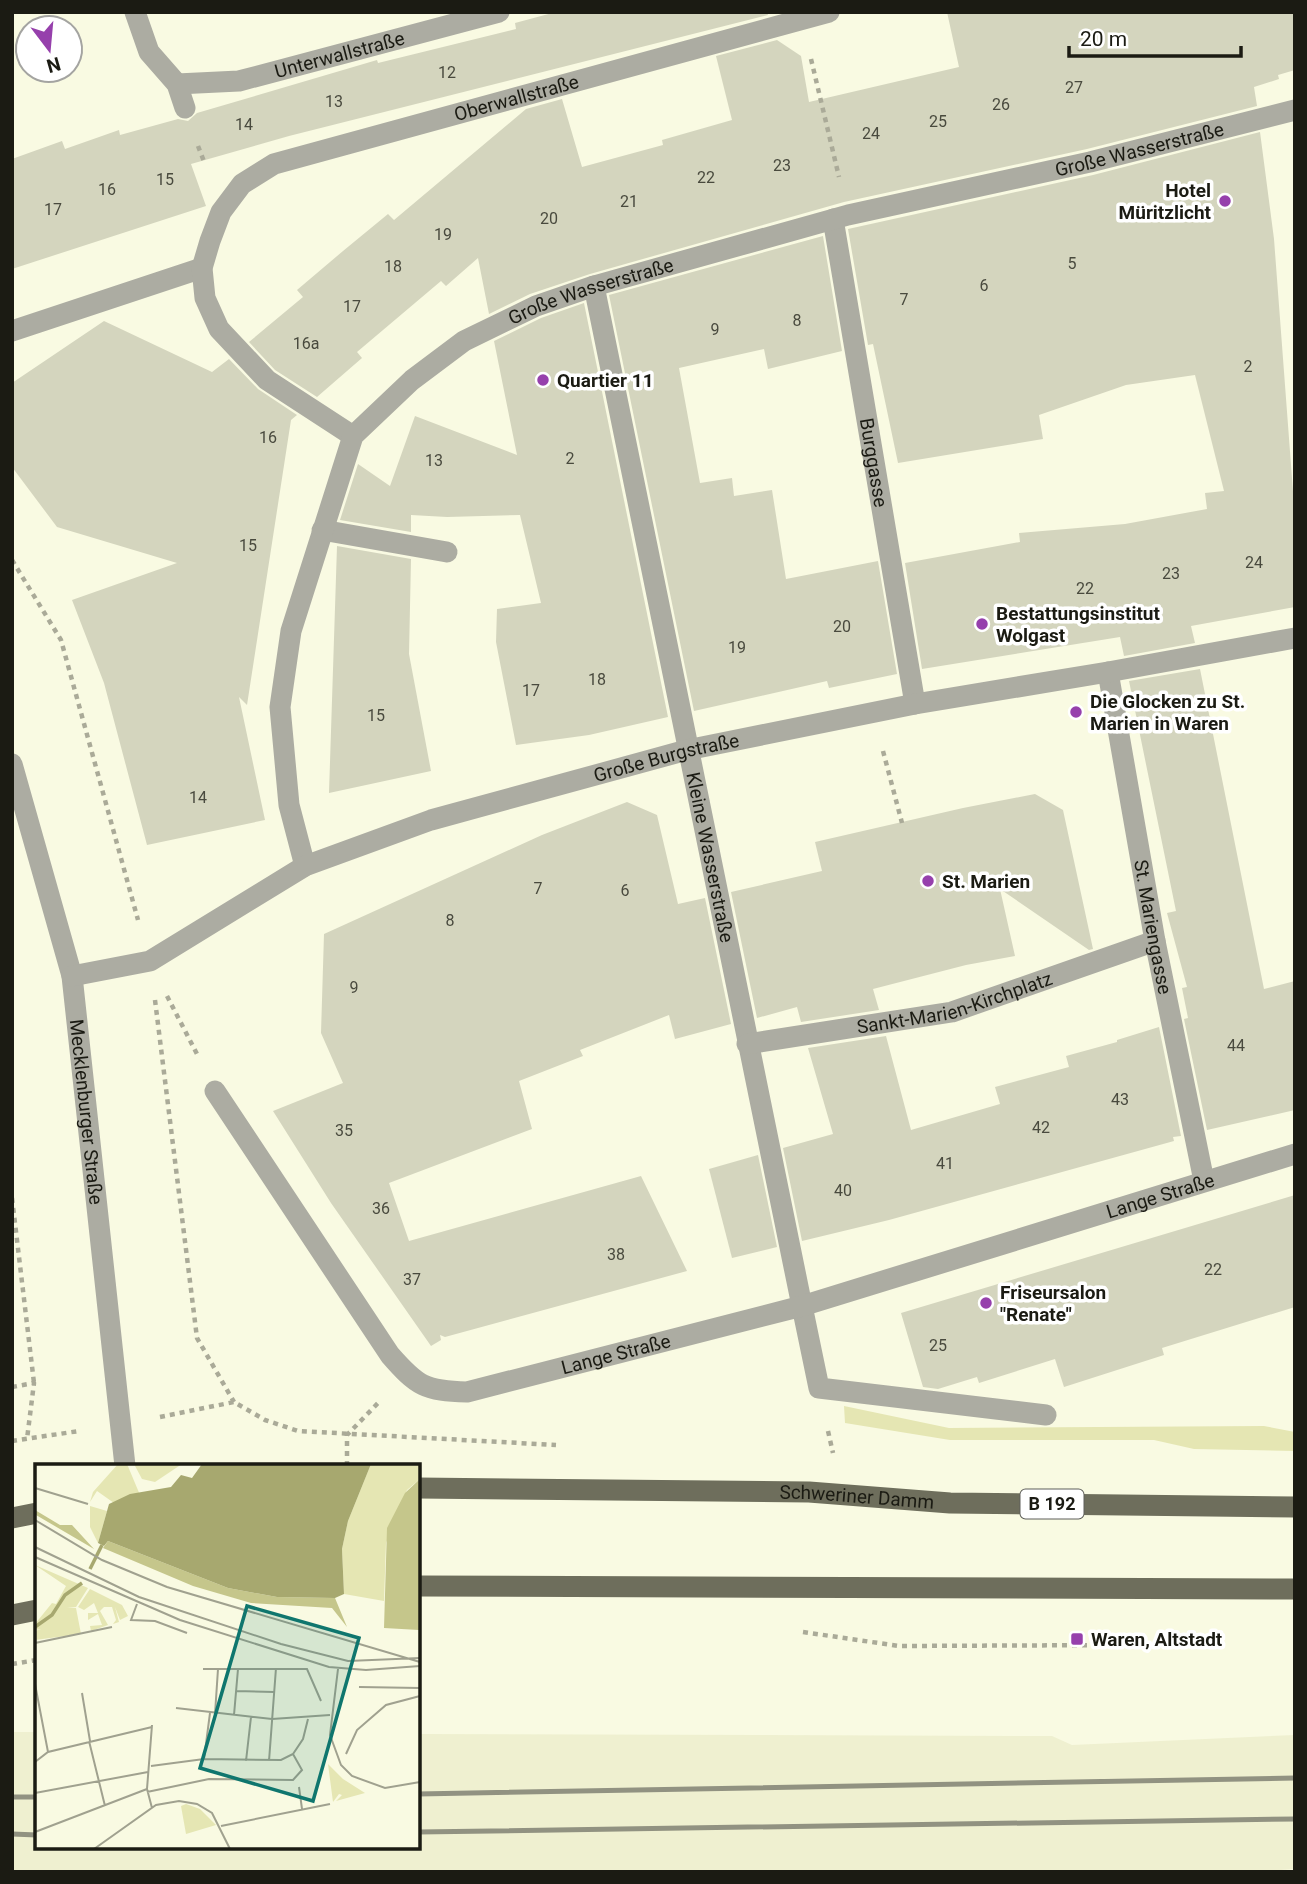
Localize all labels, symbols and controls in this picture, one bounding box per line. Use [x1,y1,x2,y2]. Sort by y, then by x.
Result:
north arrow [14,14,84,84]
scale bar [1069,14,1240,58]
street label: Unterwallstraße [272,27,407,83]
text: 20 m [1080,27,1127,51]
text: N [44,52,63,78]
house number: 12 [438,63,456,82]
street label: Oberwallstraße [452,70,581,126]
house number: 27 [1065,78,1083,97]
house number: 13 [325,92,343,111]
house number: 26 [992,95,1010,114]
house number: 25 [929,112,947,131]
house number: 14 [235,115,253,134]
street label: Große Wasserstraße [1053,118,1226,181]
house number: 24 [862,124,880,143]
house number: 23 [773,156,791,175]
house number: 22 [697,168,715,187]
house number: 15 [156,170,174,189]
place label: Hotel Müritzlicht [1119,179,1212,224]
house number: 16 [98,180,116,199]
house number: 21 [620,192,638,211]
marker: Hotel Müritzlicht [1217,193,1233,209]
house number: 17 [44,200,62,219]
house number: 20 [540,209,558,228]
house number: 19 [434,225,452,244]
street label: Große Wasserstraße [504,253,676,330]
house number: 5 [1068,254,1077,273]
house number: 18 [384,257,402,276]
house number: 6 [980,276,989,295]
house number: 7 [900,290,909,309]
house number: 17 [343,297,361,316]
house number: 8 [793,311,802,330]
house number: 9 [711,320,720,339]
house number: 16a [293,334,319,353]
house number: 2 [1244,357,1253,376]
place label: Quartier 11 [557,369,654,392]
marker: Quartier 11 [535,372,551,388]
street label: Burggasse [855,416,893,509]
house number: 16 [259,428,277,447]
house number: 2 [566,449,575,468]
house number: 13 [425,451,443,470]
house number: 15 [239,536,257,555]
house number: 24 [1245,553,1263,572]
house number: 23 [1162,564,1180,583]
house number: 22 [1076,579,1094,598]
place label: Bestattungsinstitut Wolgast [996,602,1160,647]
marker: Bestattungsinstitut Wolgast [974,616,990,632]
house number: 20 [833,617,851,636]
house number: 19 [728,638,746,657]
house number: 18 [588,670,606,689]
house number: 17 [522,681,540,700]
place label: Die Glocken zu St. Marien in Waren [1090,690,1245,735]
marker: Die Glocken zu St. Marien in Waren [1068,704,1084,720]
house number: 15 [367,706,385,725]
street label: Große Burgstraße [591,729,741,787]
street label: Kleine Wasserstraße [681,770,739,945]
house number: 14 [189,788,207,807]
street label: St. Mariengasse [1129,858,1177,997]
place label: St. Marien [942,870,1030,893]
marker: St. Marien [920,873,936,889]
house number: 7 [534,879,543,898]
house number: 6 [621,881,630,900]
house number: 8 [446,911,455,930]
street label: Sankt-Marien-Kirchplatz [855,967,1055,1039]
house number: 9 [350,978,359,997]
street label: Mecklenburger Straße [65,1018,108,1206]
house number: 44 [1227,1036,1245,1055]
house number: 43 [1111,1090,1129,1109]
house number: 42 [1032,1118,1050,1137]
house number: 35 [335,1121,353,1140]
house number: 41 [936,1154,954,1173]
street label: Lange Straße [1103,1169,1217,1224]
house number: 40 [834,1181,852,1200]
house number: 36 [372,1199,390,1218]
house number: 38 [607,1245,625,1264]
house number: 22 [1204,1260,1222,1279]
house number: 37 [403,1270,421,1289]
place label: Friseursalon "Renate" [1000,1281,1106,1326]
marker: Friseursalon "Renate" [978,1295,994,1311]
street label: Lange Straße [559,1329,673,1379]
house number: 25 [929,1336,947,1355]
inset map [35,1464,420,1849]
street label: Schweriner Damm [779,1481,935,1514]
road number: B 192 [1020,1490,1084,1518]
place label: Waren, Altstadt [1091,1628,1223,1651]
marker: Waren, Altstadt [1069,1631,1085,1647]

